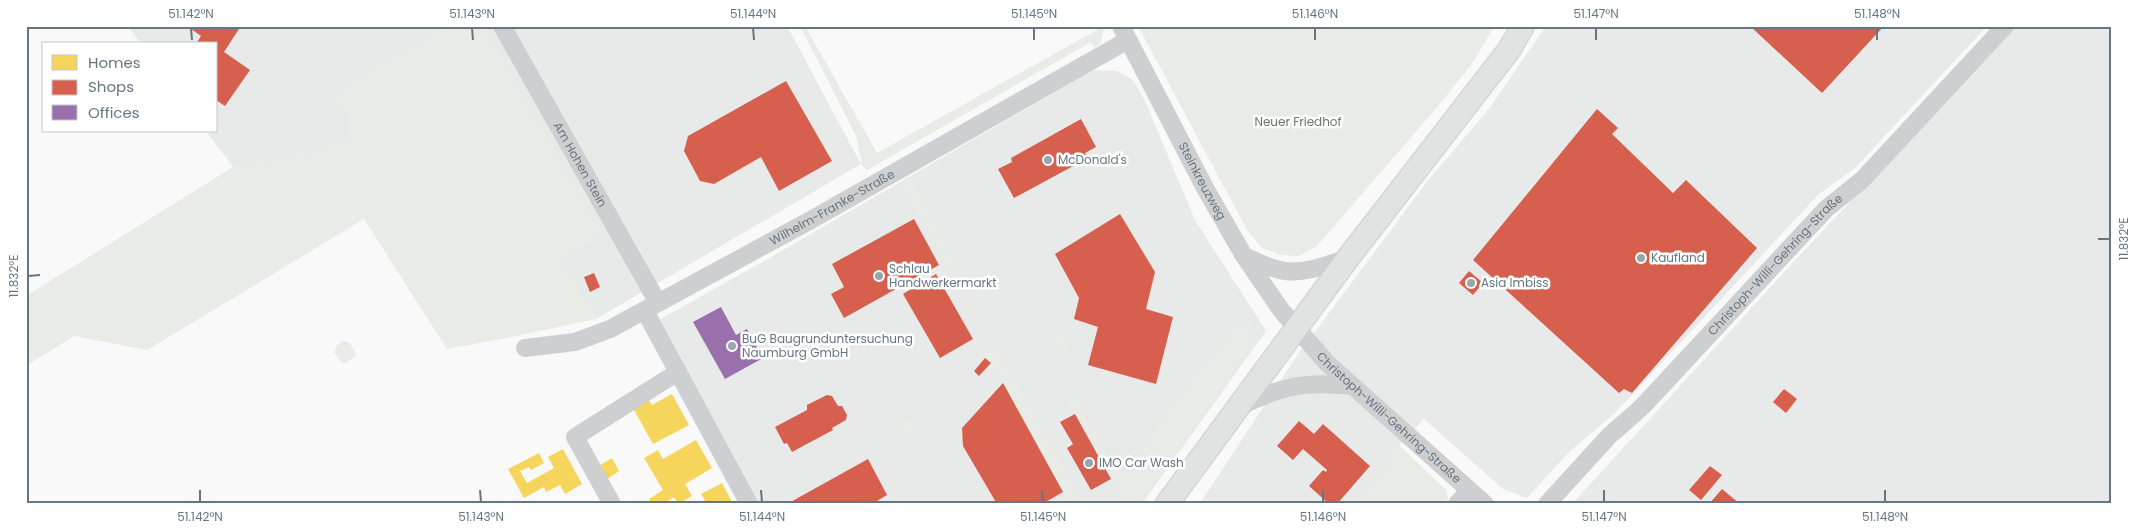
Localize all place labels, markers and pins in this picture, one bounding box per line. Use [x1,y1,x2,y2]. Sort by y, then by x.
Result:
place label: McDonald's [1058,151,1127,168]
marker: McDonald's [1042,154,1054,166]
place label: Kaufland [1651,249,1705,266]
marker: Kaufland [1635,252,1647,264]
place label: Schlau Handwerkermarkt [889,260,997,291]
marker: Schlau Handwerkermarkt [873,270,885,282]
place label: Asia Imbiss [1481,274,1549,291]
marker: Asia Imbiss [1465,277,1477,289]
place label: BuG Baugrunduntersuchung Naumburg GmbH [742,330,913,361]
marker: BuG Baugrunduntersuchung Naumburg GmbH [726,340,738,352]
place label: IMO Car Wash [1099,454,1184,471]
marker: IMO Car Wash [1083,457,1095,469]

